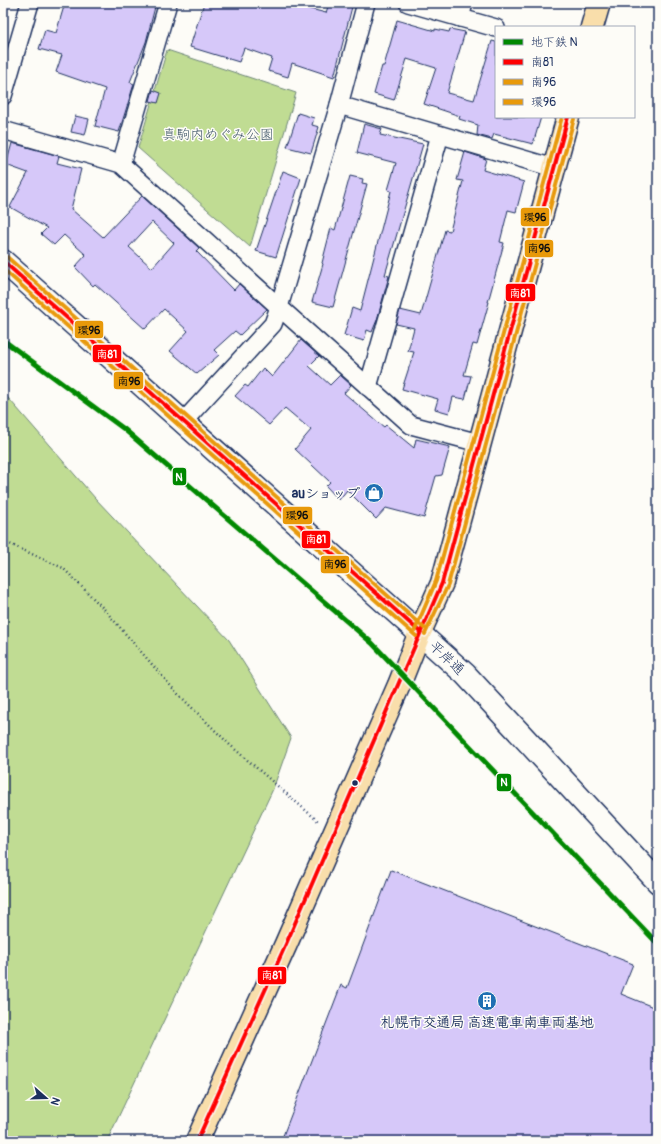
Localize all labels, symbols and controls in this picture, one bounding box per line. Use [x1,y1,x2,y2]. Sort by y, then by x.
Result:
legend [495,26,635,118]
text: 地下鉄 N [531,35,578,50]
text: 南81 [531,55,554,70]
text: 南96 [531,75,556,90]
text: 環96 [531,95,556,110]
park label: 真駒内めぐみ公園 [162,126,274,143]
line badge: 環96 [520,207,550,227]
text: 環96 [523,211,547,224]
line badge: 南96 [524,239,554,258]
text: 南96 [527,242,551,255]
line badge: 南81 [505,283,536,302]
text: 南81 [510,287,530,300]
line badge: 環96 [74,320,104,339]
text: 環96 [77,324,101,337]
line badge: 南81 [92,344,122,363]
text: 南81 [97,348,117,361]
line badge: 南96 [113,371,144,390]
text: 南96 [117,375,141,388]
line badge: N [172,467,187,486]
text: N [175,471,183,484]
shop icon: auショップ [363,482,385,504]
place label: auショップ [292,485,360,502]
line badge: 環96 [282,506,313,525]
text: 環96 [285,509,309,522]
line badge: 南81 [301,530,331,549]
text: 南81 [306,533,326,546]
line badge: 南96 [320,555,350,574]
text: 南96 [323,558,347,571]
street label: 平岸通 [426,637,468,679]
line badge: N [496,773,512,792]
text: N [500,776,508,789]
unlabelled marker [350,778,360,788]
line badge: 南81 [257,966,287,985]
text: 南81 [262,969,282,982]
building icon: 札幌市交通局 高速電車南車両基地 [476,990,498,1012]
place label: 札幌市交通局 高速電車南車両基地 [380,1014,594,1031]
north arrow [26,1078,66,1118]
text: N [47,1096,62,1107]

